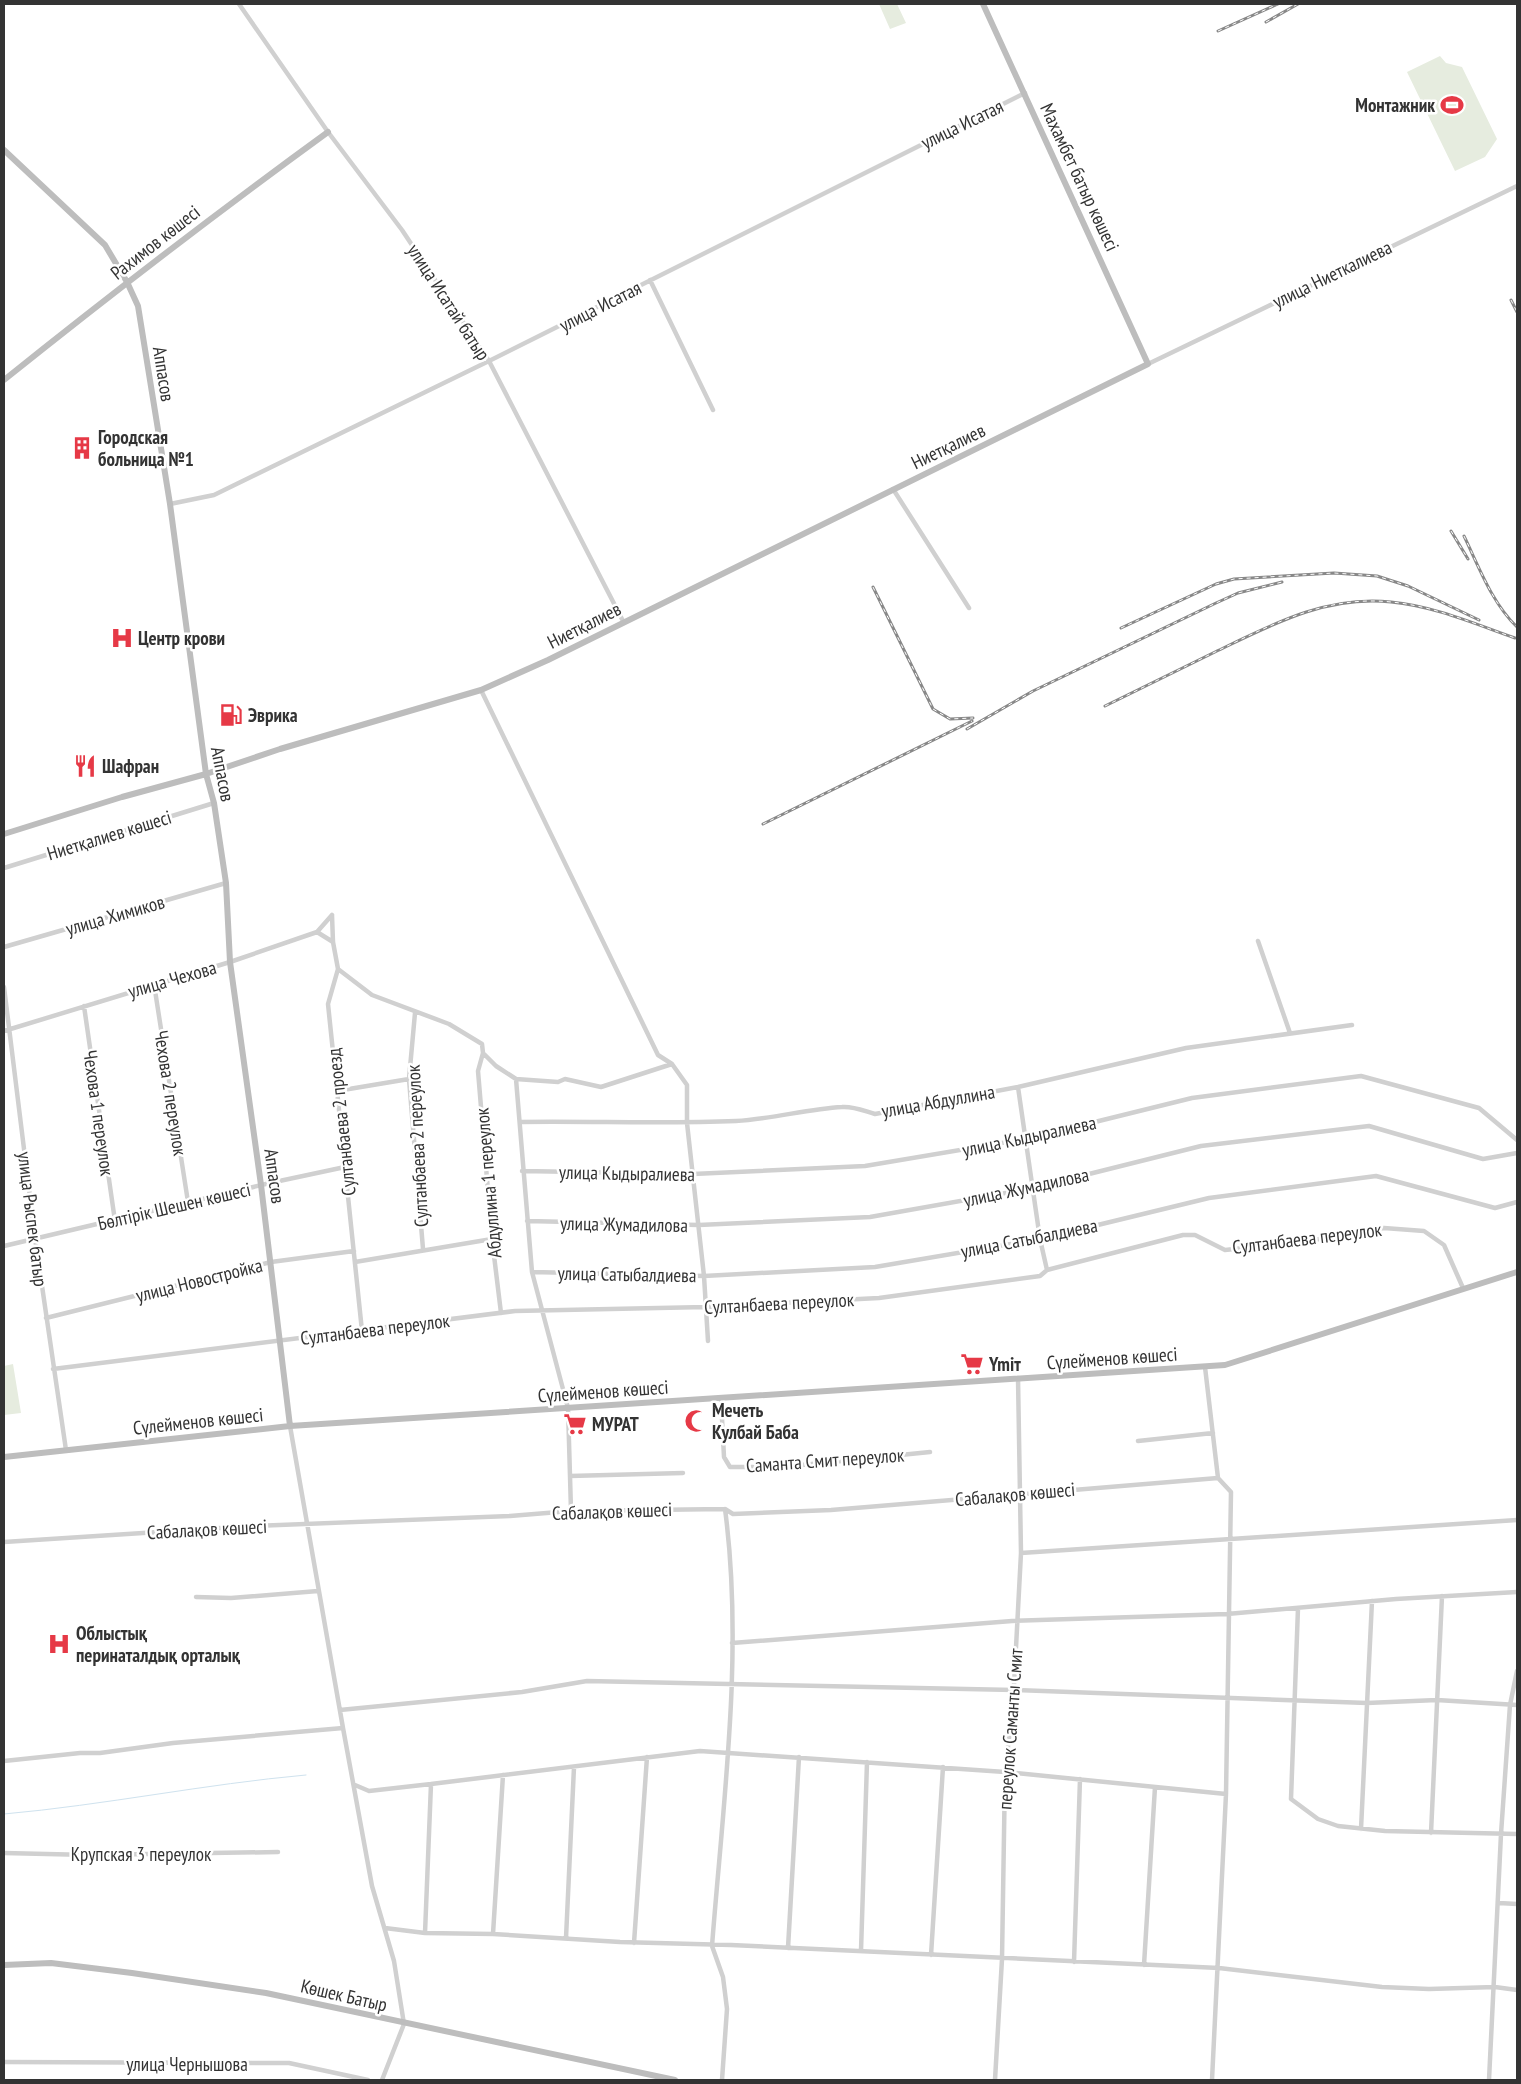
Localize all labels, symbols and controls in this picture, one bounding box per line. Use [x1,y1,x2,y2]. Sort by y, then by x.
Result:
sports icon: Монтажник [1439,92,1465,118]
place label: Монтажник [1355,93,1435,117]
street label: улица Исатая [917,94,1007,154]
street label: Махамбет батыр көшесі [1035,99,1125,255]
street label: Рахимов көшесі [105,200,205,284]
street label: улица Ниеткалиева [1269,235,1395,313]
street label: улица Исатай батыр [402,239,496,365]
street label: улица Исатая [555,275,645,337]
street label: Аппасов [148,345,180,403]
street label: Ниетқалиев [907,418,989,474]
place label: Городская больница №1 [98,425,194,471]
building icon: Городская больница №1 [69,435,95,461]
street label: Ниетқалиев [543,596,625,654]
hospital icon: Центр крови [109,625,135,651]
place label: Центр крови [138,626,225,650]
fuel station icon: Эврика [218,702,244,728]
place label: Эврика [248,703,298,727]
street label: Аппасов [206,745,240,803]
restaurant icon: Шафран [72,753,98,779]
place label: Шафран [102,754,159,778]
street label: Ниетқалиев көшесі [44,805,174,865]
street label: улица Химиков [63,889,167,941]
street label: улица Чехова [125,955,219,1003]
street label: Чехова 2 переулок [149,1029,193,1158]
street label: Султанбаева 2 проезд [321,1046,361,1197]
street label: Чехова 1 переулок [78,1049,120,1178]
street label: Султанбаева 2 переулок [401,1064,433,1228]
street label: улица Абдуллина [879,1079,997,1123]
street label: Абдуллина 1 переулок [469,1106,507,1259]
street label: улица Кыдыралиева [960,1110,1098,1162]
street label: Аппасов [259,1147,291,1205]
street label: улица Рыспек батыр [13,1150,53,1288]
street label: улица Кыдыралиева [559,1160,695,1186]
street label: улица Жумадилова [961,1162,1091,1212]
street label: Бөлтірік Шешен көшесі [95,1177,253,1235]
street label: улица Жумадилова [560,1211,688,1237]
street label: улица Сатыбалдиева [959,1213,1099,1263]
street label: Султанбаева переулок [1231,1217,1384,1259]
street label: улица Новостройка [133,1253,265,1307]
street label: улица Сатыбалдиева [557,1261,697,1287]
street label: Султанбаева переулок [703,1287,855,1319]
street label: Султанбаева переулок [299,1308,452,1350]
street label: Сүлейменов көшесі [1046,1341,1178,1375]
supermarket icon: Ymiт [959,1351,985,1377]
place label: Ymiт [988,1352,1021,1376]
street label: Сүлейменов көшесі [537,1374,669,1408]
place label: Мечеть Кулбай Баба [712,1398,799,1444]
street label: Сүлейменов көшесі [132,1402,264,1440]
mosque icon: Мечеть Кулбай Баба [683,1408,709,1434]
supermarket icon: МУРАТ [562,1411,588,1437]
place label: МУРАТ [592,1412,639,1436]
street label: Саманта Смит переулок [745,1442,905,1477]
street label: Сабалақов көшесі [954,1477,1076,1511]
street label: Сабалақов көшесі [551,1497,673,1525]
street label: Сабалақов көшесі [146,1514,268,1544]
place label: Облыстық перинаталдық орталық [76,1621,241,1667]
hospital icon: Облыстық перинаталдық орталық [46,1631,72,1657]
street label: переулок Саманты Смит [992,1647,1028,1810]
street label: Крупская 3 переулок [71,1842,212,1866]
street label: Көшек Батыр [299,1973,389,2017]
street label: улица Чернышова [126,2052,248,2076]

